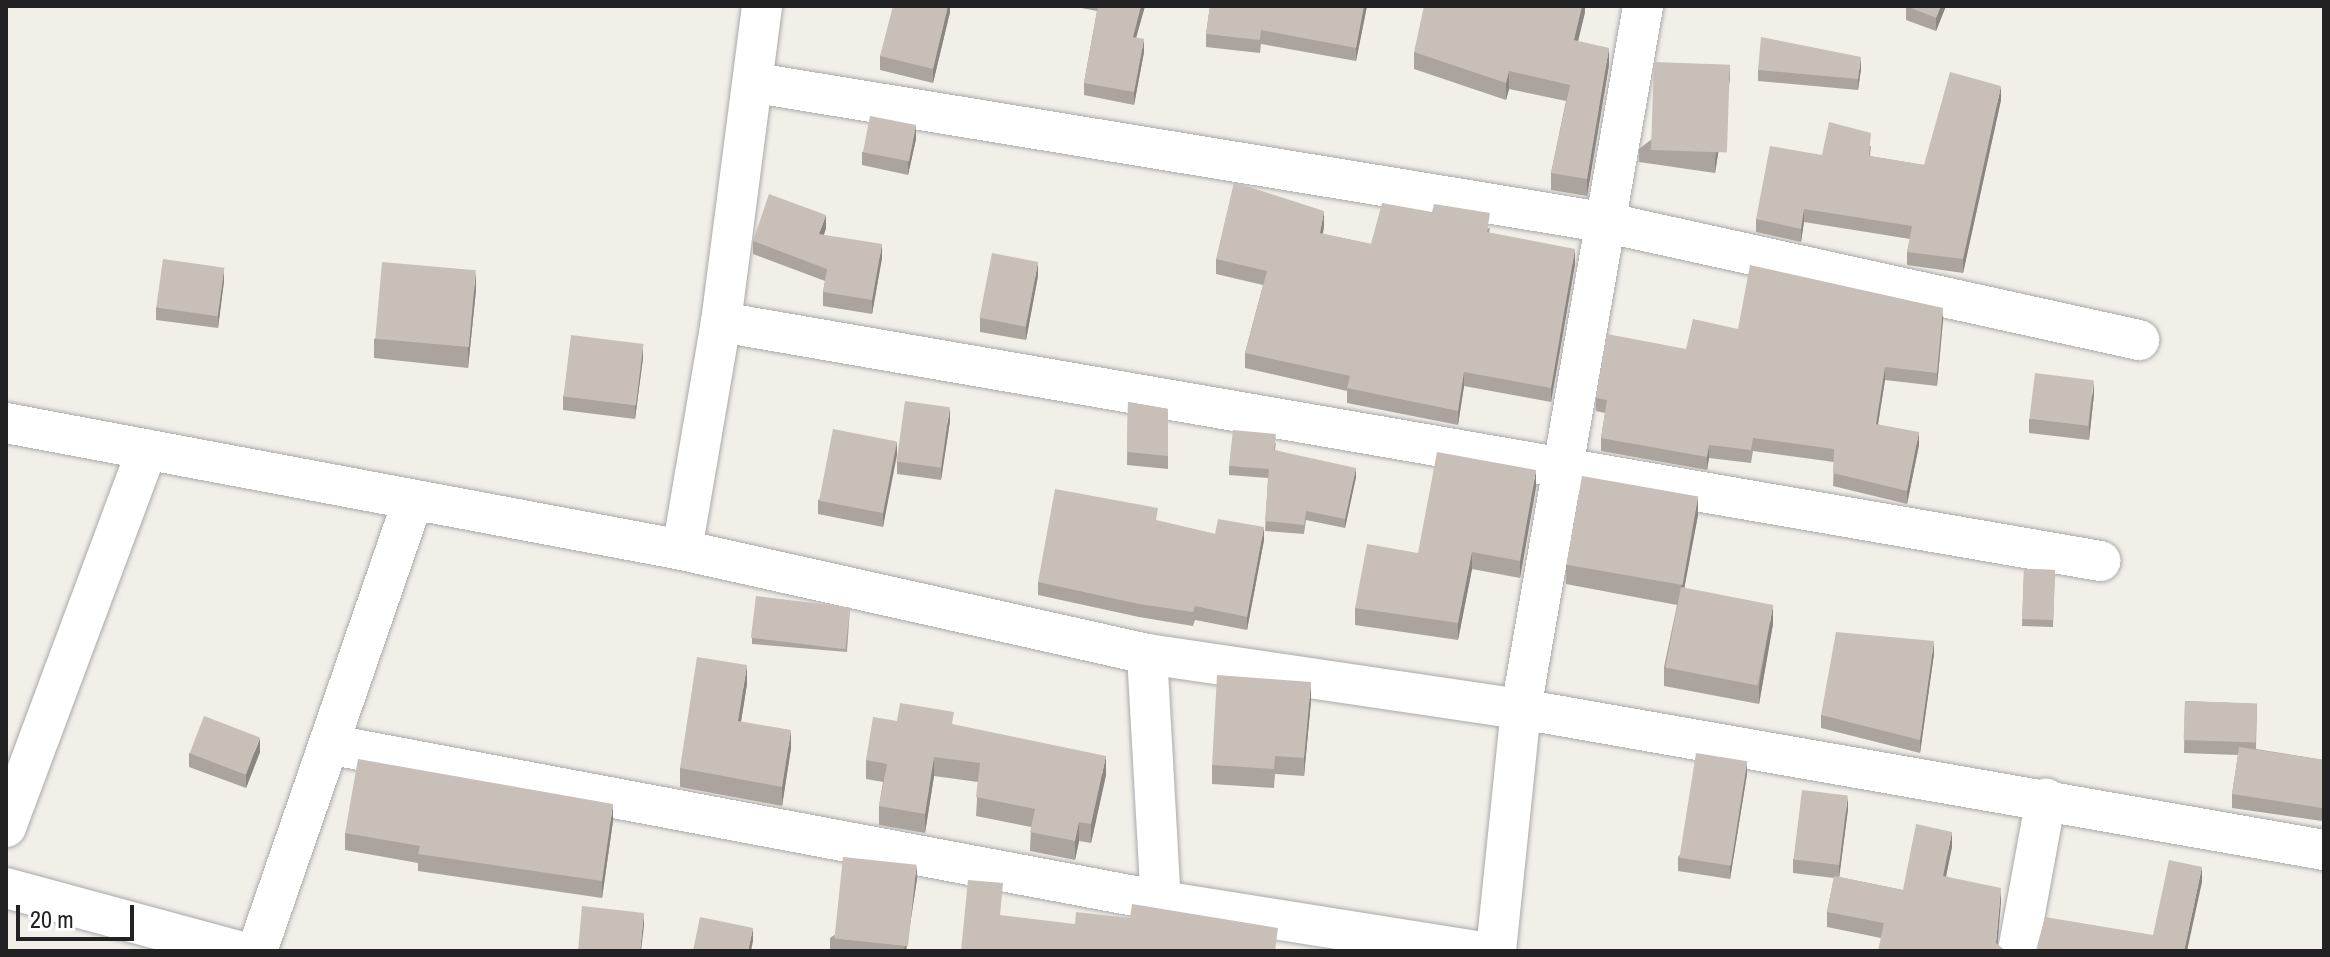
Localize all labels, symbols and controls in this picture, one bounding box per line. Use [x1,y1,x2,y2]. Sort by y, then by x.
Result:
scale bar [20,889,138,939]
text: 20 m [30,903,74,935]

